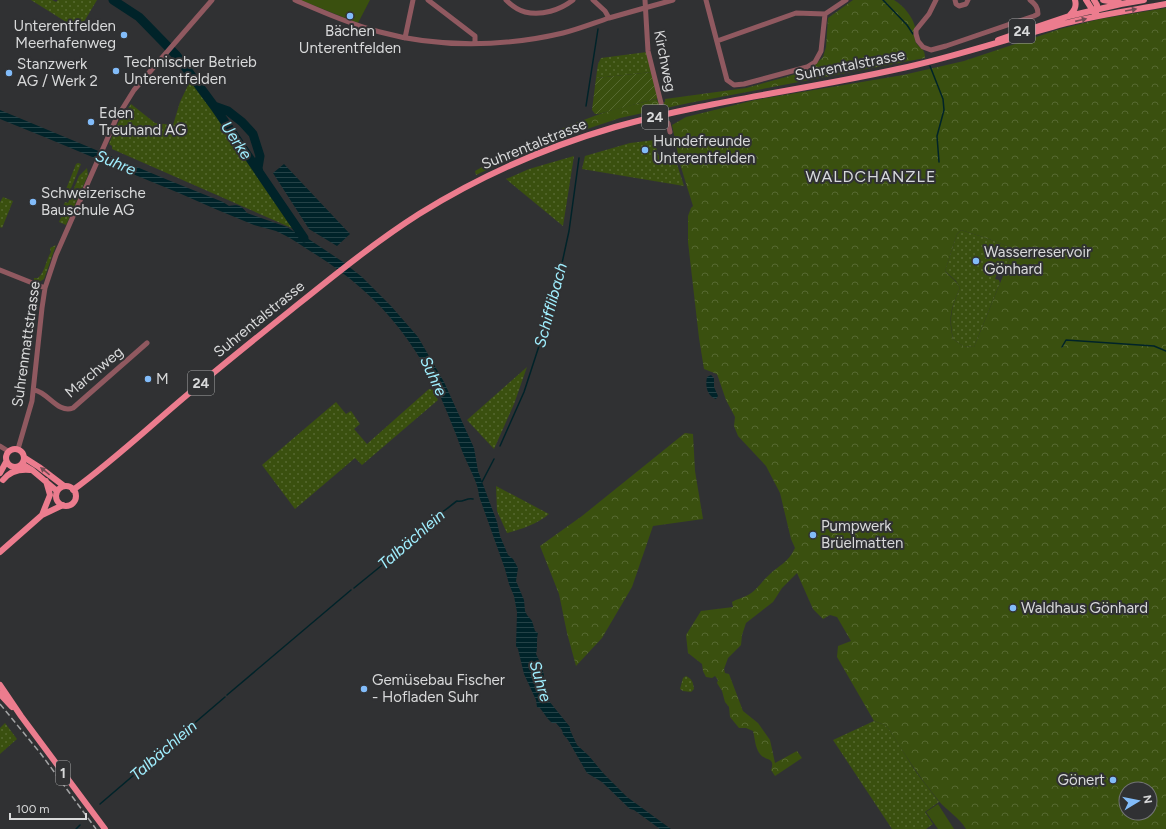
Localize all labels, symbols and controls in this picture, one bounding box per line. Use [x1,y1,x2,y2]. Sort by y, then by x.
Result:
one-way arrow [1125,7,1137,13]
marker: Bächen Unterentfelden [345,11,355,21]
one-way arrow [1074,16,1087,22]
place label: Unterentfelden Meerhafenweg [14,17,116,52]
road number: 24 [1009,19,1035,43]
place label: Bächen Unterentfelden [299,22,401,57]
street label: Kirchweg [650,29,680,93]
marker: Unterentfelden Meerhafenweg [119,30,129,40]
street label: Suhrentalstrasse [793,46,907,84]
place label: Technischer Betrieb Unterentfelden [124,53,257,88]
place label: Stanzwerk AG / Werk 2 [17,55,98,90]
marker: Technischer Betrieb Unterentfelden [111,66,121,76]
marker: Stanzwerk AG / Werk 2 [4,68,14,78]
place label: Eden Treuhand AG [99,104,186,139]
road number: 24 [642,105,668,129]
street label: Suhrentalstrasse [479,115,589,173]
marker: Eden Treuhand AG [86,117,96,127]
water label: Uerke [217,118,256,163]
place label: Hundefreunde Unterentfelden [653,132,755,167]
marker: Hundefreunde Unterentfelden [640,145,650,155]
water label: Suhre [93,146,139,179]
district label: WALDCHANZLE [806,167,936,186]
place label: Schweizerische Bauschule AG [41,184,146,219]
marker: Schweizerische Bauschule AG [28,197,38,207]
place label: Wasserreservoir Gönhard [984,243,1091,278]
marker: Wasserreservoir Gönhard [971,256,981,266]
water label: Schifflibach [530,261,571,349]
street label: Suhrentalstrasse [210,277,308,361]
street label: Suhrenmattstrasse [8,280,44,408]
street label: Marchweg [61,342,127,402]
water label: Suhre [416,353,451,399]
place label: M [156,370,169,388]
road number: 24 [188,371,214,395]
marker: M [143,374,153,384]
one-way arrow [39,467,50,475]
water label: Talbächlein [374,505,449,574]
place label: Pumpwerk Brüelmatten [821,517,903,552]
marker: Pumpwerk Brüelmatten [808,530,818,540]
place label: Waldhaus Gönhard [1021,599,1148,617]
marker: Waldhaus Gönhard [1008,603,1018,613]
water label: Suhre [525,658,556,704]
place label: Gemüsebau Fischer - Hofladen Suhr [372,671,505,706]
marker: Gemüsebau Fischer - Hofladen Suhr [359,684,369,694]
water label: Talbächlein [126,716,201,785]
road number: 1 [56,761,70,785]
place label: Gönert [1058,771,1105,789]
marker: Gönert [1108,775,1118,785]
north arrow [1118,781,1158,821]
text: N [1140,794,1154,805]
scale bar [10,795,86,821]
text: 100 m [16,802,50,816]

